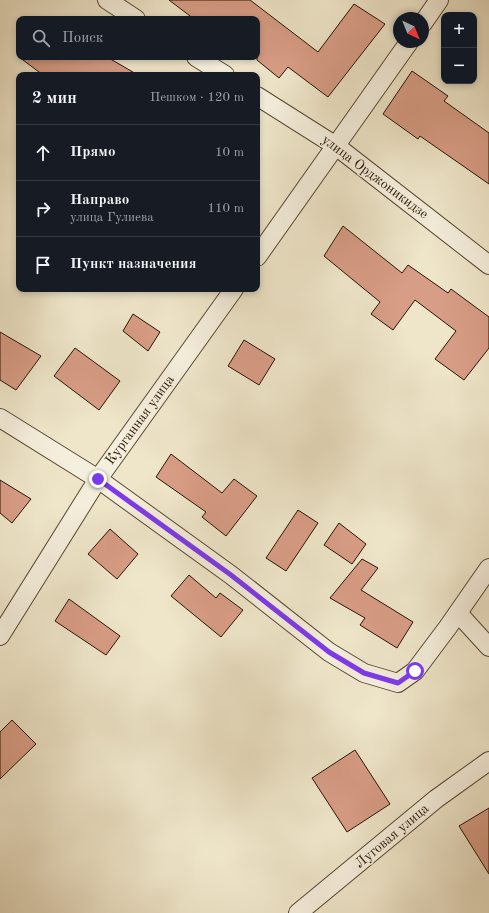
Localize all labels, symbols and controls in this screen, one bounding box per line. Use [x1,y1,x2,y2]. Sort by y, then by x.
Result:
north arrow [393,12,429,48]
map controls [441,12,477,84]
button: + [441,12,477,48]
search box [16,16,260,60]
icon: search [30,27,52,49]
text: Поиск [62,31,103,46]
button: − [441,48,477,84]
text: 2 мин [32,90,77,107]
text: Пешком · 120 m [150,91,244,104]
street label: улица Орджоникидзе [319,132,431,222]
icon: ahead [32,142,54,164]
text: Прямо [70,145,116,160]
text: 10 m [215,146,244,159]
text: Направо [70,193,129,208]
icon: right [32,198,54,220]
text: 110 m [207,202,244,215]
text: улица Гулиева [70,211,154,224]
icon: arrive [32,254,54,276]
text: Пункт назначения [70,257,197,272]
street label: Курганная улица [103,373,177,467]
route end [89,470,107,488]
route start [406,662,424,680]
street label: Луговая улица [353,801,432,871]

